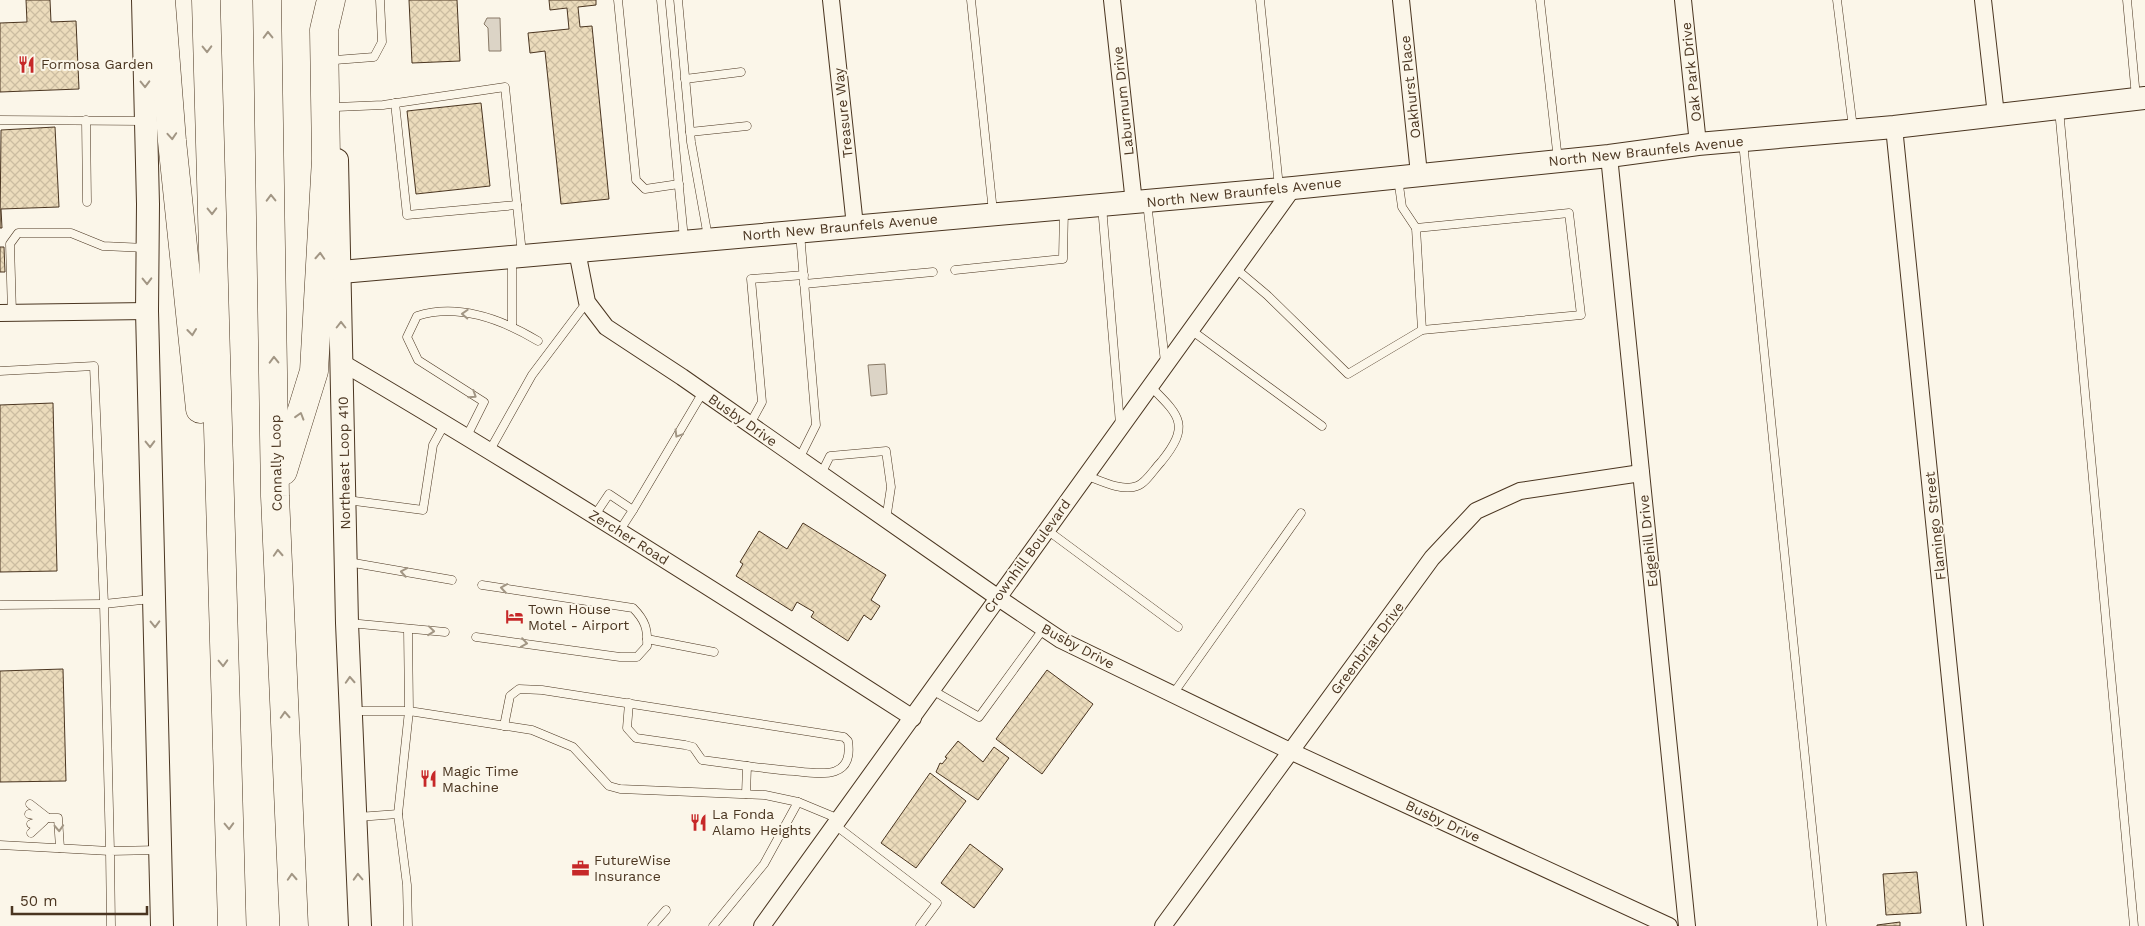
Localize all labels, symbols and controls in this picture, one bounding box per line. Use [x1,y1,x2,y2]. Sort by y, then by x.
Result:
street label: Oak Park Drive [1678,21,1704,123]
one-way arrow [263,31,273,38]
street label: Oakhurst Place [1397,35,1423,139]
one-way arrow [202,45,213,53]
street label: Laburnum Drive [1109,46,1137,156]
restaurant icon: Formosa Garden [17,54,37,74]
place label: Formosa Garden [41,56,153,72]
street label: Treasure Way [830,66,856,159]
one-way arrow [140,80,150,88]
one-way arrow [166,132,177,140]
street label: North New Braunfels Avenue [1548,133,1744,169]
street label: North New Braunfels Avenue [1146,174,1342,210]
one-way arrow [266,193,276,201]
one-way arrow [206,207,217,215]
street label: North New Braunfels Avenue [742,210,938,244]
one-way arrow [315,252,326,260]
one-way arrow [141,277,152,285]
one-way arrow [461,308,469,319]
one-way arrow [336,321,346,328]
one-way arrow [186,329,197,337]
one-way arrow [269,356,279,364]
one-way arrow [467,389,477,398]
street label: Busby Drive [706,390,780,450]
street label: Northeast Loop 410 [335,396,353,530]
one-way arrow [294,413,304,421]
street label: Connally Loop [267,414,285,512]
one-way arrow [675,428,685,437]
one-way arrow [145,440,156,448]
street label: Flamingo Street [1921,471,1949,581]
street label: Edgehill Drive [1635,494,1661,588]
street label: Crownhill Boulevard [980,496,1074,616]
street label: Zercher Road [586,506,672,568]
one-way arrow [272,548,283,556]
one-way arrow [399,568,408,578]
one-way arrow [499,584,508,594]
street label: Greenbriar Drive [1327,599,1407,697]
place label: Town House Motel - Airport [528,601,629,633]
hotel icon: Town House Motel - Airport [504,607,524,627]
one-way arrow [149,620,160,628]
street label: Busby Drive [1039,620,1117,672]
one-way arrow [427,625,435,636]
one-way arrow [520,638,528,648]
one-way arrow [218,659,229,667]
one-way arrow [344,676,355,684]
one-way arrow [279,711,290,719]
place label: Magic Time Machine [442,763,519,795]
restaurant icon: Magic Time Machine [418,769,438,789]
street label: Busby Drive [1403,797,1483,845]
place label: La Fonda Alamo Heights [712,806,811,838]
restaurant icon: La Fonda Alamo Heights [688,812,708,832]
one-way arrow [223,822,234,830]
one-way arrow [53,824,64,832]
place label: FutureWise Insurance [594,852,671,884]
office icon: FutureWise Insurance [570,858,590,878]
one-way arrow [286,873,297,881]
one-way arrow [353,873,364,881]
scale bar [12,884,148,916]
text: 50 m [20,892,57,910]

